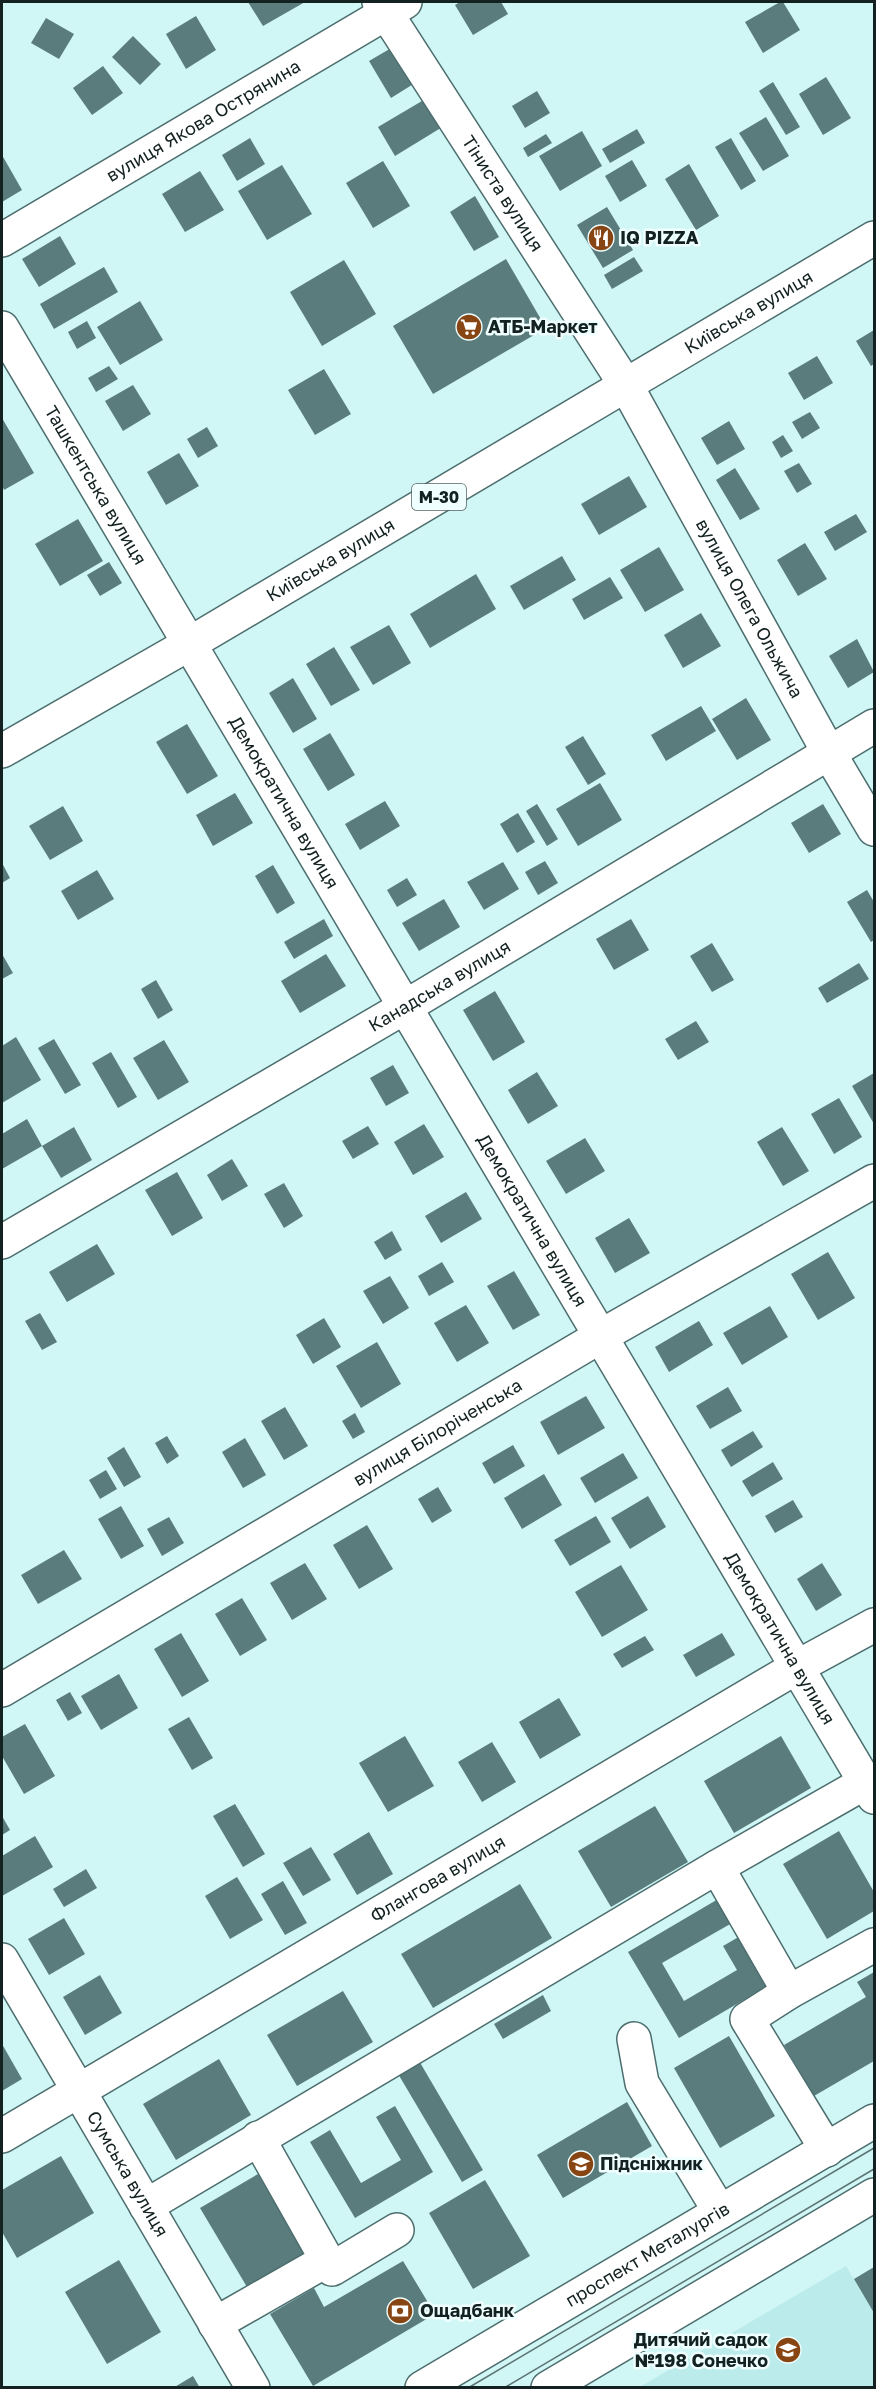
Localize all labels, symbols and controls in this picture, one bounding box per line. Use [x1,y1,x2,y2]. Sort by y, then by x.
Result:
street label: вулиця Якова Острянина [102,54,304,186]
street label: Тіниста вулиця [458,131,549,255]
restaurant icon: IQ PIZZA [586,223,616,253]
place label: IQ PIZZA [620,226,699,248]
street label: Київська вулиця [680,265,816,358]
supermarket icon: АТБ-Маркет [454,312,484,342]
place label: АТБ-Маркет [488,315,598,337]
street label: Ташкентська вулиця [41,401,152,568]
road number: М-30 [412,484,466,510]
street label: Київська вулиця [262,513,398,606]
street label: вулиця Олега Ольжича [692,514,809,702]
street label: Демократична вулиця [225,712,344,892]
street label: Канадська вулиця [364,934,514,1036]
street label: Демократична вулиця [473,1130,592,1310]
street label: вулиця Білоріченська [349,1373,525,1490]
street label: Демократична вулиця [721,1548,840,1728]
street label: Флангова вулиця [366,1830,509,1926]
street label: Сумська вулиця [83,2107,174,2240]
school or university icon: Підсніжник [566,2149,596,2179]
place label: Підсніжник [600,2152,704,2174]
street label: проспект Металургів [561,2197,733,2311]
bank icon: Ощадбанк [385,2296,415,2326]
place label: Ощадбанк [420,2299,515,2321]
place label: Дитячий садок №198 Сонечко [634,2328,769,2371]
school or university icon: Дитячий садок №198 Сонечко [773,2335,803,2365]

